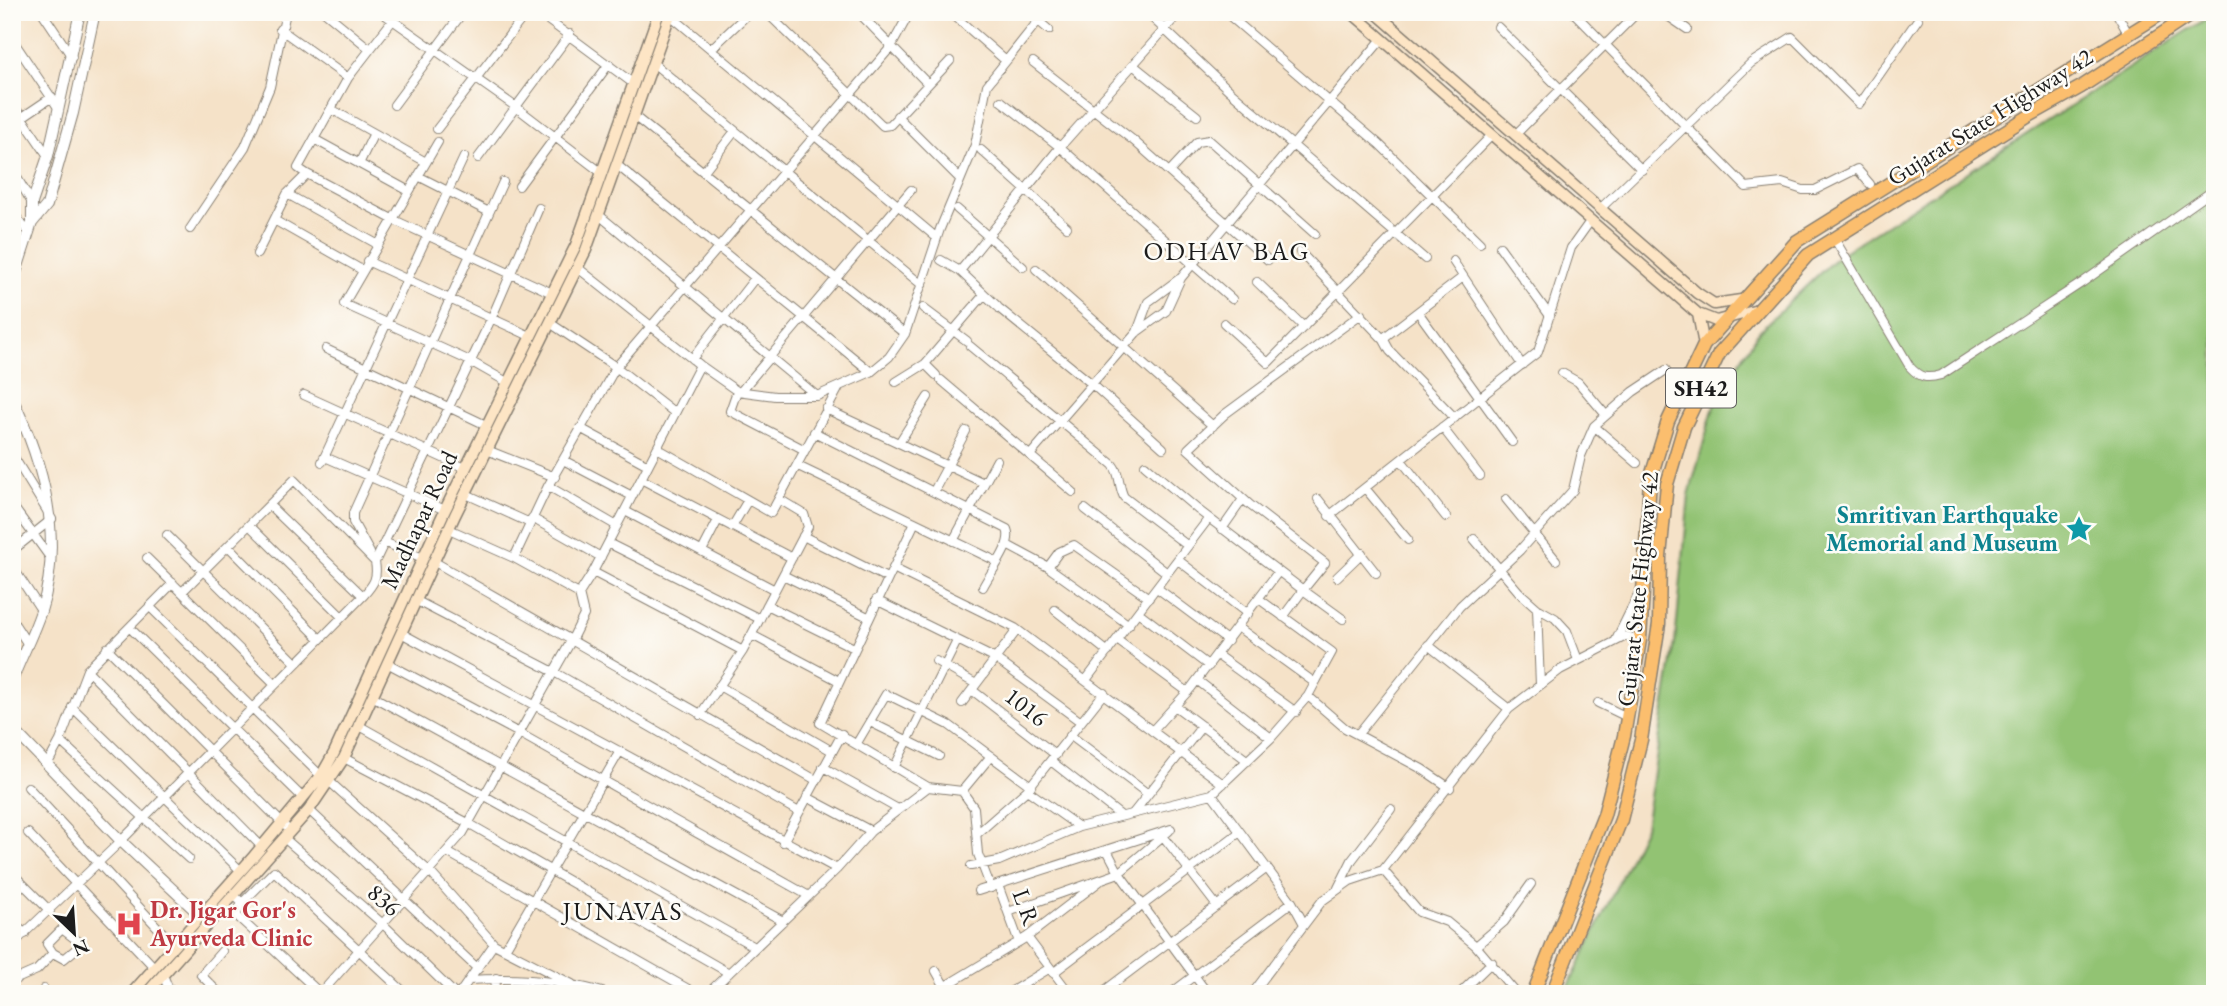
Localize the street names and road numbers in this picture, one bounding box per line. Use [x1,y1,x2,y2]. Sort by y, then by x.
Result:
street label: Gujarat State Highway 42 [1881,41,2099,192]
road number: SH42 [1666,368,1736,408]
street label: Madhapar Road [373,445,465,594]
street label: Gujarat State Highway 42 [1610,469,1665,708]
street label: 1016 [999,680,1054,733]
street label: 836 [361,877,408,923]
street label: L R [1006,885,1047,930]

